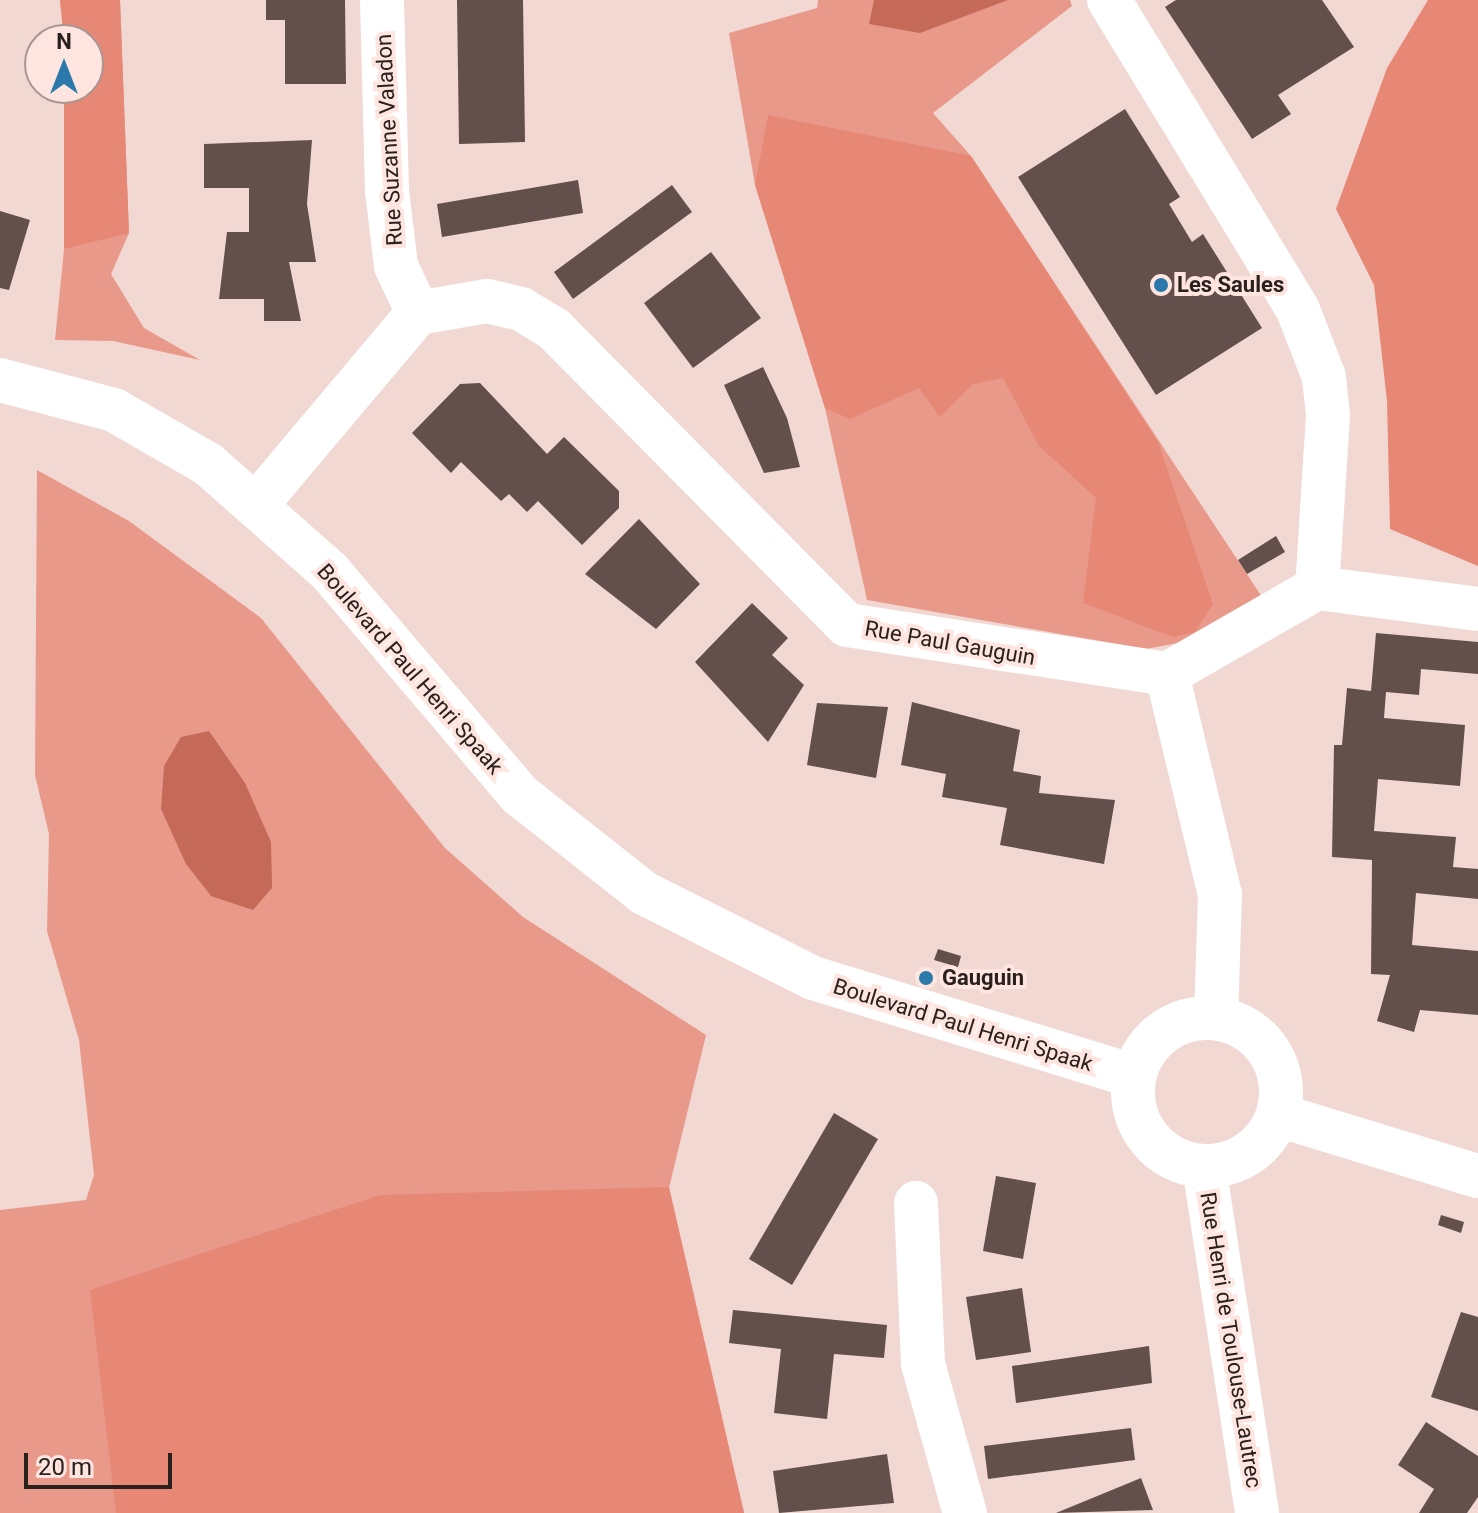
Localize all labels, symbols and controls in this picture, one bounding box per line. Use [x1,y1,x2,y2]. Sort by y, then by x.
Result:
north arrow [24,24,104,104]
text: N [56,29,72,54]
street label: Rue Suzanne Valadon [370,33,408,247]
place label: Les Saules [1177,272,1284,298]
marker: Les Saules [1152,276,1170,294]
street label: Boulevard Paul Henri Spaak [312,559,508,779]
street label: Rue Paul Gauguin [863,615,1037,671]
place label: Gauguin [942,965,1024,991]
marker: Gauguin [917,969,935,987]
street label: Boulevard Paul Henri Spaak [830,973,1096,1077]
street label: Rue Henri de Toulouse-Lautrec [1195,1190,1267,1490]
scale bar [28,1437,176,1487]
text: 20 m [38,1453,92,1481]

